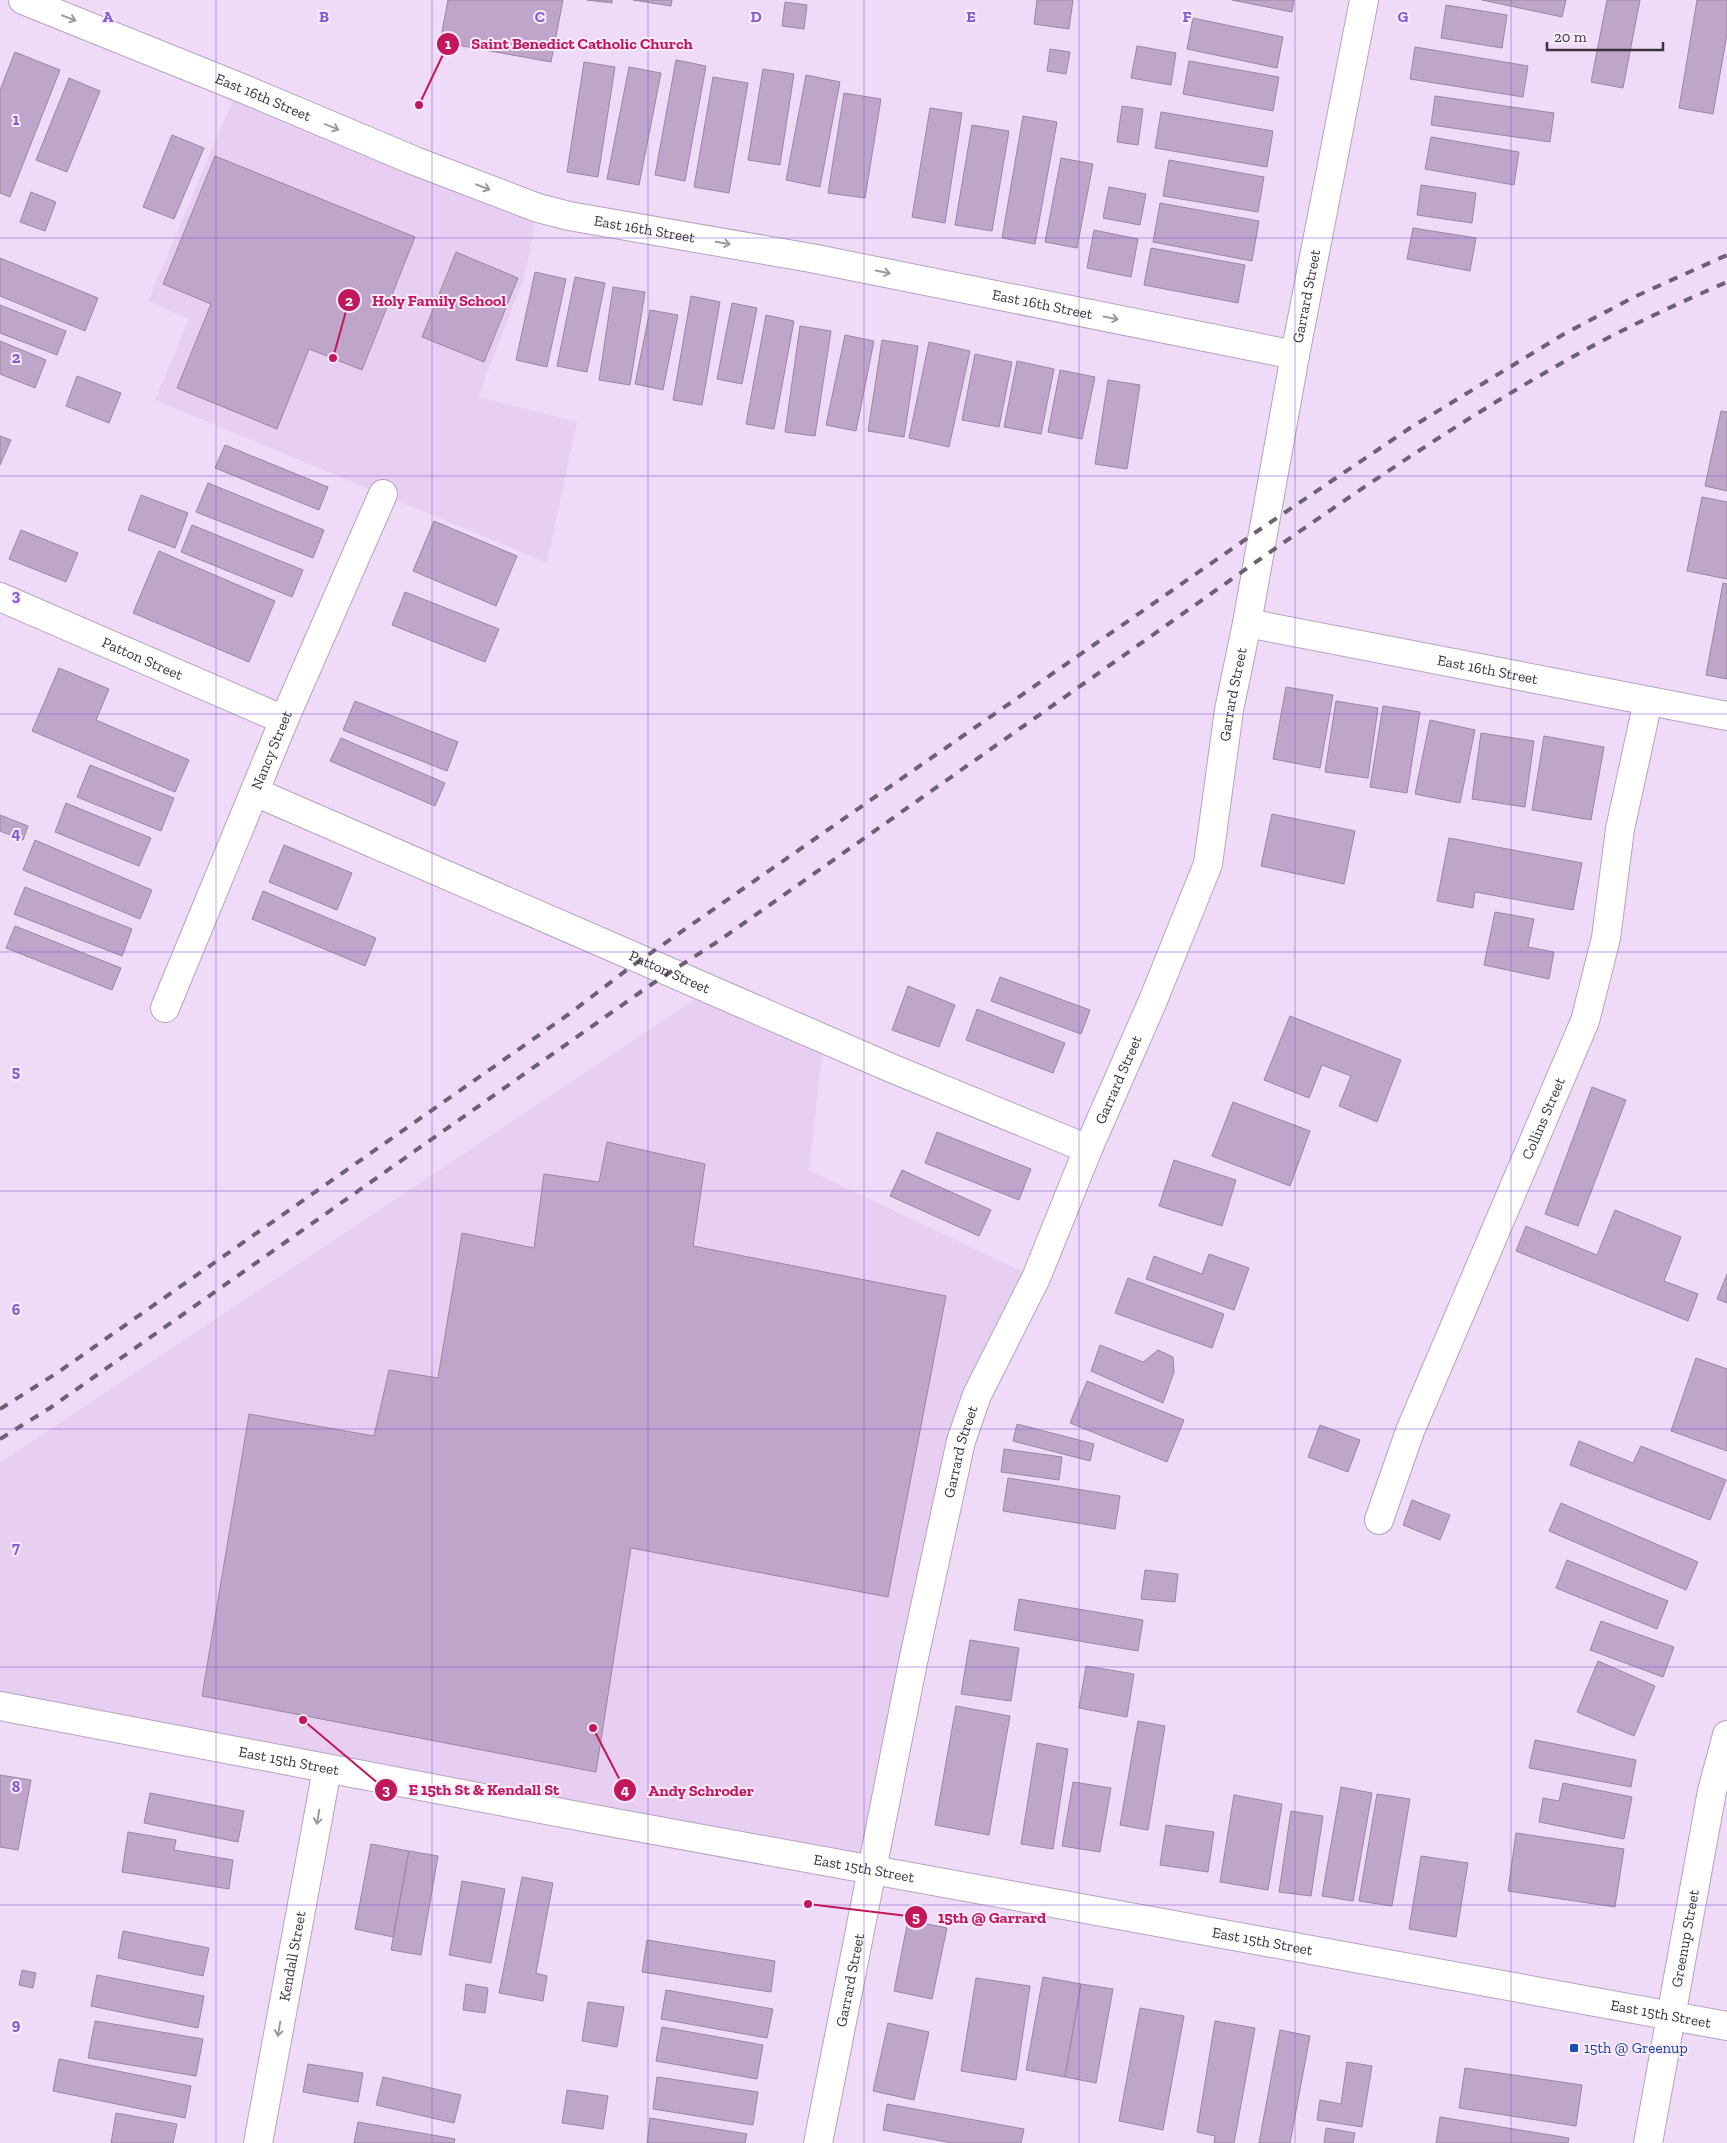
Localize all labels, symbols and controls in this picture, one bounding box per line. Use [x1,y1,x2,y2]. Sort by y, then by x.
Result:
text: A [103,7,114,26]
text: B [319,7,329,26]
text: C [535,7,545,26]
text: D [750,7,762,26]
text: E [966,7,976,26]
text: F [1182,7,1192,26]
text: G [1398,7,1409,26]
one-way arrow [61,14,76,23]
scale bar [1547,20,1663,52]
callout: Saint Benedict Catholic Church [436,28,702,59]
text: 20 m [1554,28,1587,46]
text: Saint Benedict Catholic Church [471,34,693,53]
text: 1 [445,35,451,53]
street label: East 16th Street [212,69,314,125]
text: 1 [13,110,20,129]
one-way arrow [324,122,339,132]
one-way arrow [475,183,490,192]
street label: East 16th Street [592,211,697,247]
one-way arrow [715,238,731,248]
street label: Garrard Street [1289,247,1324,345]
one-way arrow [875,268,891,278]
callout: Holy Family School [337,285,516,316]
street label: East 16th Street [990,285,1095,323]
text: Holy Family School [372,291,506,310]
text: 2 [345,292,353,310]
one-way arrow [1102,314,1118,323]
text: 2 [12,348,21,367]
text: 3 [12,586,21,605]
street label: Patton Street [99,633,186,684]
street label: Garrard Street [1216,646,1251,742]
street label: East 16th Street [1436,651,1540,688]
street label: Nancy Street [247,707,296,792]
text: 4 [11,824,21,843]
street label: Patton Street [626,947,713,998]
street label: Garrard Street [1091,1032,1146,1127]
text: 5 [12,1062,20,1081]
street label: Collins Street [1518,1074,1569,1162]
text: 6 [12,1300,21,1319]
street label: Garrard Street [940,1403,982,1500]
text: 7 [12,1538,20,1557]
street label: East 15th Street [237,1743,341,1779]
callout: E 15th St & Kendall St [373,1774,569,1805]
callout: Andy Schroder [613,1775,764,1806]
text: 8 [12,1777,21,1796]
text: E 15th St & Kendall St [409,1780,560,1799]
text: 3 [382,1781,390,1799]
text: 4 [621,1781,630,1799]
text: Andy Schroder [648,1781,754,1800]
one-way arrow [313,1809,322,1825]
street label: East 15th Street [812,1850,916,1886]
street label: Greenup Street [1667,1888,1703,1989]
callout: 15th @ Garrard [903,1902,1056,1933]
text: 5 [912,1908,920,1926]
text: 15th @ Garrard [938,1908,1046,1927]
street label: Kendall Street [275,1909,310,2003]
street label: East 15th Street [1211,1923,1314,1959]
street label: Garrard Street [832,1931,868,2029]
street label: East 15th Street [1609,1996,1713,2032]
text: 9 [12,2015,21,2034]
one-way arrow [274,2020,283,2036]
place label: 15th @ Greenup [1584,2039,1688,2057]
marker: 15th @ Greenup [1568,2042,1580,2054]

